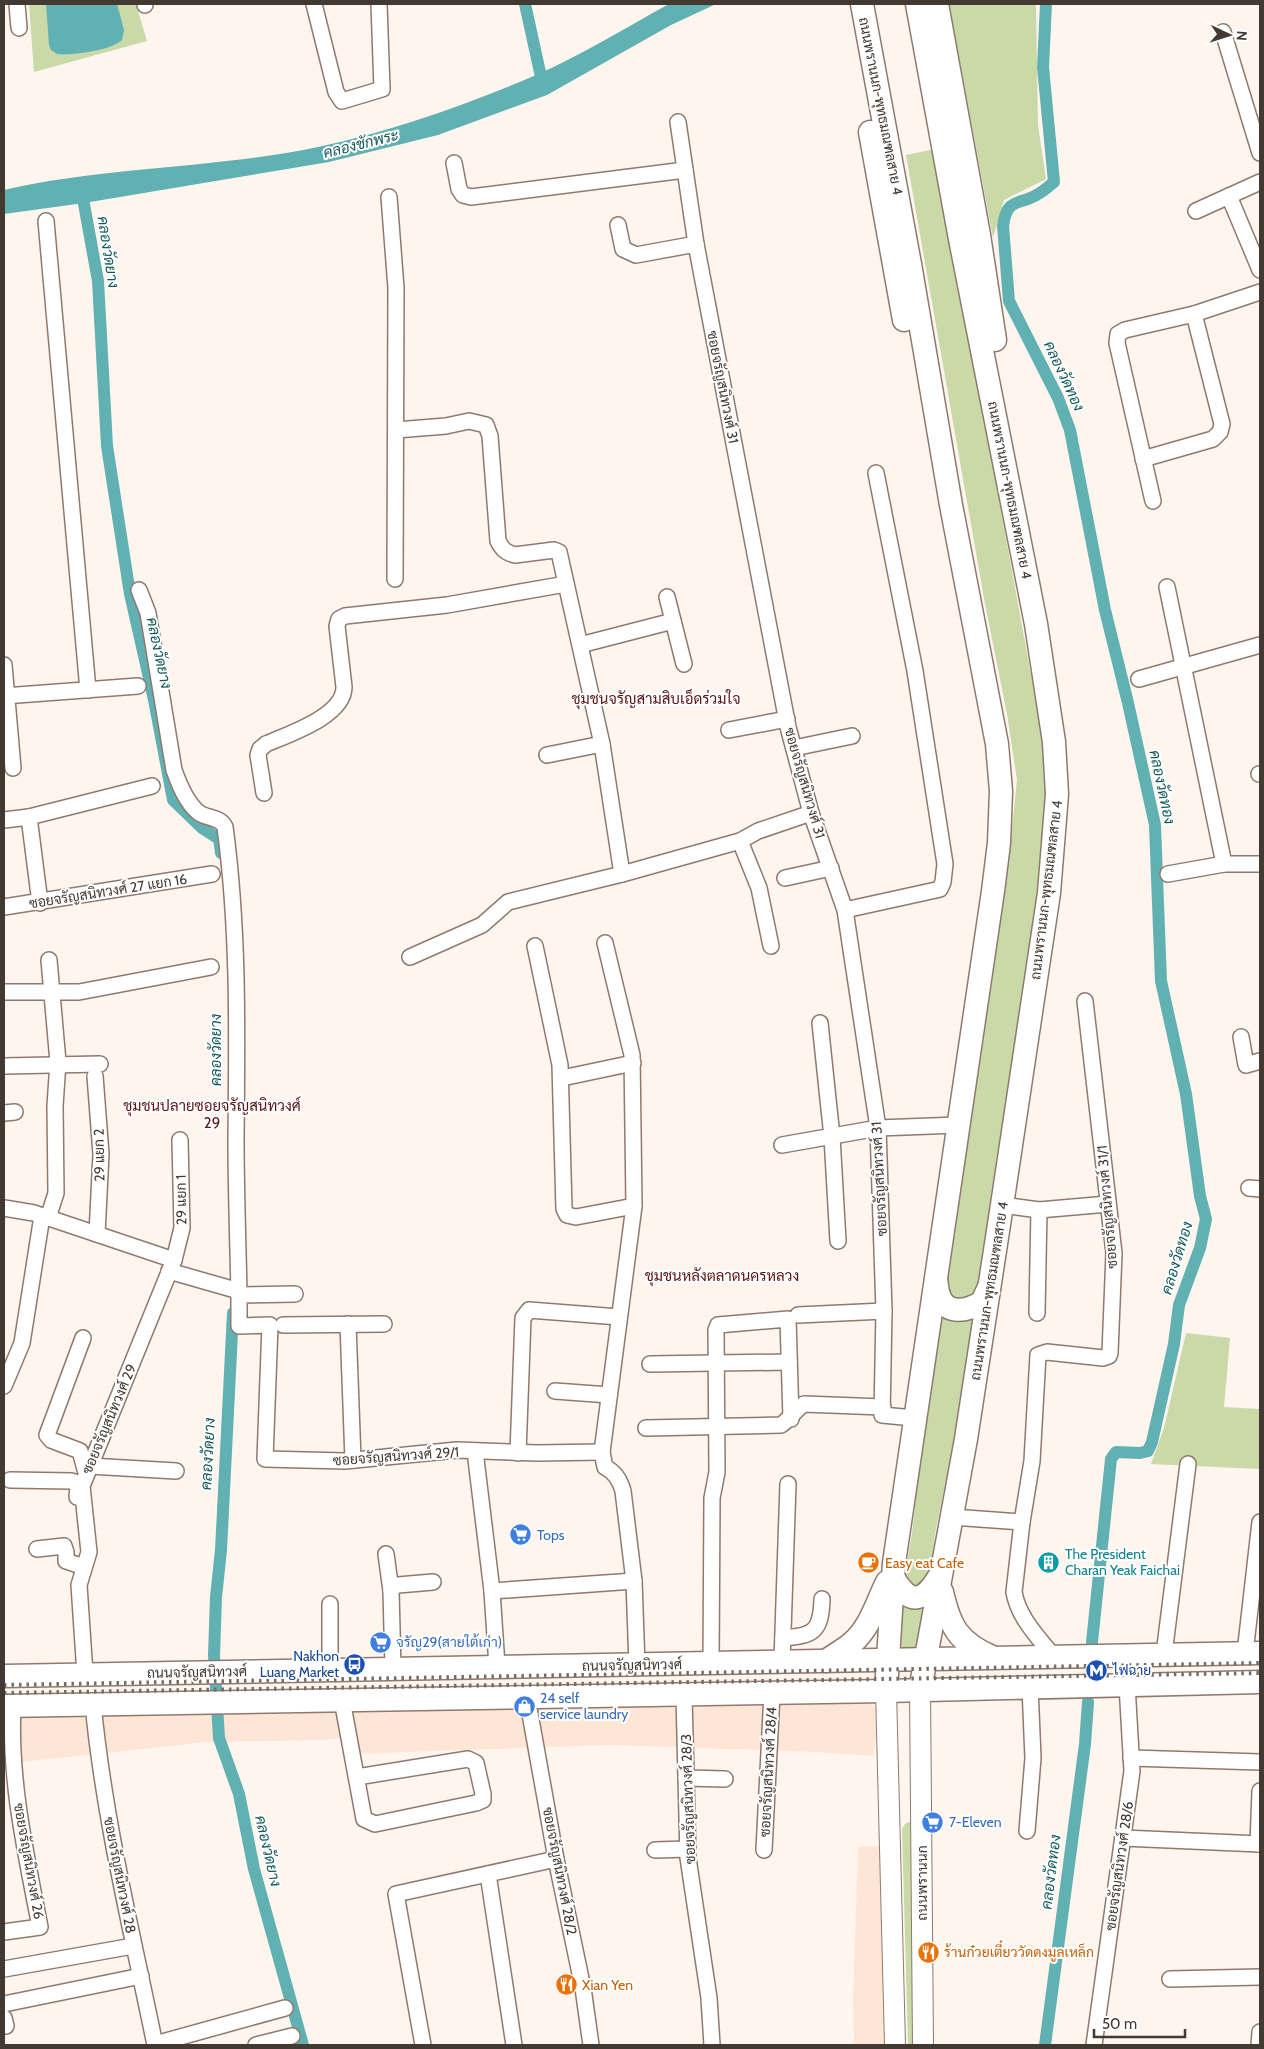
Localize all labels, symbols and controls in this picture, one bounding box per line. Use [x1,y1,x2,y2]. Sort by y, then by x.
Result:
north arrow [1204,10,1254,60]
street label: ถนนพรานนก-พุทธมณฑลสาย 4 [854,16,907,197]
text: N [1233,30,1251,41]
water label: คลองชักพระ [321,126,401,162]
water label: คลองวัดยาง [93,215,123,289]
street label: ซอยจรัญสนิทวงศ์ 31 [703,329,743,445]
water label: คลองวัดทอง [1040,338,1088,414]
street label: ถนนพรานนก-พุทธมณฑลสาย 4 [983,400,1036,581]
water label: คลองวัดยาง [143,616,175,691]
district label: ชุมชนจรัญสามสิบเอ็ดร่วมใจ [571,688,741,710]
street label: ซอยจรัญสนิทวงศ์ 31 [781,725,829,841]
water label: คลองวัดทอง [1145,748,1179,826]
street label: ถนนพรานนก-พุทธมณฑลสาย 4 [1026,799,1067,981]
street label: ซอยจรัญสนิทวงศ์ 27 แยก 16 [28,870,188,912]
water label: คลองวัดยาง [207,1014,225,1086]
district label: ชุมชนปลายซอยจรัญสนิทวงศ์ 29 [123,1096,301,1132]
street label: ซอยจรัญสนิทวงศ์ 31 [867,1121,891,1237]
street label: 29 แยก 2 [90,1128,108,1182]
street label: ซอยจรัญสนิทวงศ์ 31/1 [1093,1145,1121,1269]
street label: 29 แยก 1 [172,1175,190,1225]
street label: ถนนพรานนก-พุทธมณฑลสาย 4 [966,1200,1013,1382]
water label: คลองวัดทอง [1157,1219,1197,1297]
district label: ชุมชนหลังตลาดนครหลวง [645,1267,799,1287]
street label: ซอยจรัญสนิทวงศ์ 29 [78,1361,140,1477]
water label: คลองวัดยาง [197,1417,219,1491]
street label: ซอยจรัญสนิทวงศ์ 29/1 [332,1443,460,1469]
supermarket icon: Tops [509,1523,533,1547]
place label: Tops [537,1526,565,1544]
place label: The President Charan Yeak Faichai [1065,1545,1180,1579]
building icon: The President Charan Yeak Faichai [1037,1550,1061,1574]
cafe icon: Easy eat Cafe [857,1551,881,1575]
place label: Easy eat Cafe [885,1554,964,1572]
supermarket icon: จรัญ29(สายใต้เก่า) [368,1630,392,1654]
place label: จรัญ29(สายใต้เก่า) [396,1633,502,1651]
place label: Nakhon Luang Market [260,1647,339,1681]
bus stop icon: Nakhon Luang Market [343,1652,367,1676]
street label: ถนนจรัญสนิทวงศ์ [582,1655,682,1675]
metro station icon: ไฟฉาย [1085,1658,1109,1682]
place label: ไฟฉาย [1112,1661,1151,1679]
street label: ถนนจรัญสนิทวงศ์ [147,1662,247,1682]
place label: 24 self service laundry [540,1689,628,1723]
shop icon: 24 self service laundry [512,1694,536,1718]
street label: ซอยจรัญสนิทวงศ์ 28/4 [756,1706,780,1838]
street label: ซอยจรัญสนิทวงศ์ 28/3 [677,1734,699,1864]
street label: ซอยจรัญสนิทวงศ์ 28/6 [1101,1800,1137,1932]
street label: ซอยจรัญสนิทวงศ์ 26 [10,1802,48,1921]
street label: ซอยจรัญสนิทวงศ์ 28/2 [539,1805,581,1937]
supermarket icon: 7-Eleven [921,1810,945,1834]
place label: 7-Eleven [949,1813,1002,1831]
water label: คลองวัดยาง [251,1814,285,1889]
street label: ซอยจรัญสนิทวงศ์ 28 [100,1815,140,1935]
water label: คลองวัดทอง [1037,1833,1065,1911]
street label: ถนนพรานนก [913,1845,931,1921]
restaurant icon: ร้านก๋วยเตี๋ยววัดดงมูลเหล็ก [916,1940,940,1964]
place label: ร้านก๋วยเตี๋ยววัดดงมูลเหล็ก [944,1940,1094,1962]
restaurant icon: Xian Yen [554,1973,578,1997]
place label: Xian Yen [582,1976,633,1994]
scale bar [1094,2006,1185,2038]
text: 50 m [1102,2015,1137,2033]

